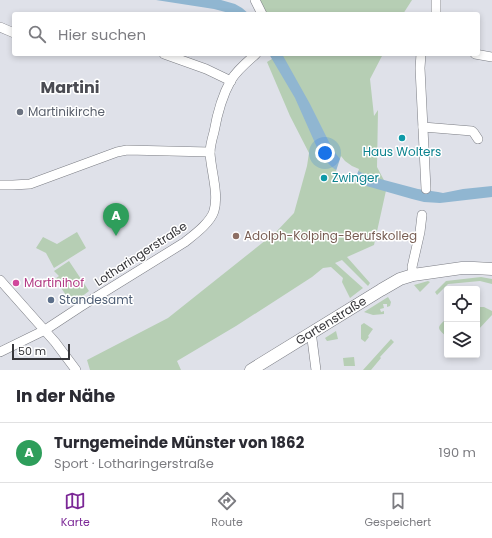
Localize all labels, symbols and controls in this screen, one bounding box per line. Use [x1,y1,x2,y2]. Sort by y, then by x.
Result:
search box [12,12,480,56]
icon: search [26,23,48,45]
text: Hier suchen [58,24,146,45]
district label: Martini [40,76,100,99]
place label: Martinikirche [28,103,105,120]
marker: Martinikirche [15,107,25,117]
marker: Haus Wolters [397,133,407,143]
your location [315,143,335,163]
place label: Haus Wolters [363,143,441,160]
place label: Zwinger [332,169,380,186]
marker: Zwinger [319,173,329,183]
pin: A [103,203,129,236]
street label: Lotharingerstraße [91,217,190,290]
place label: Adolph-Kolping-Berufskolleg [244,227,417,244]
marker: Adolph-Kolping-Berufskolleg [231,231,241,241]
place label: Martinihof [24,274,84,291]
marker: Martinihof [11,278,21,288]
map controls [444,286,480,358]
button: locate [444,286,480,322]
place label: Standesamt [59,291,133,308]
street label: Gartenstraße [292,292,369,349]
marker: Standesamt [46,295,56,305]
button: layers [444,322,480,358]
scale bar [12,342,70,361]
text: 50 m [18,343,46,359]
text: In der Nähe [16,384,115,408]
text: Turngemeinde Münster von 1862 [54,432,304,453]
text: A [24,443,34,462]
text: 190 m [439,443,476,462]
text: Sport · Lotharingerstraße [54,454,214,473]
tab: Karte [61,490,90,531]
tab: Route [211,490,243,531]
tab: Gespeichert [364,490,431,531]

